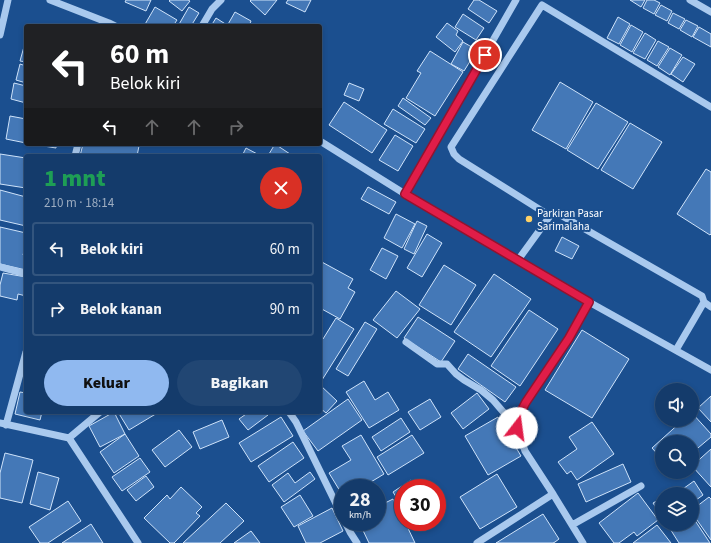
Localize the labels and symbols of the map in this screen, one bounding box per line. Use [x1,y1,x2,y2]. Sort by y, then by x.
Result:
pin [468,38,502,72]
place label: Parkiran Pasar Sarimalaha [537,206,603,234]
marker: Parkiran Pasar Sarimalaha [524,214,534,224]
position arrow [496,407,538,449]
speed limit sign: 30 [394,479,446,531]

